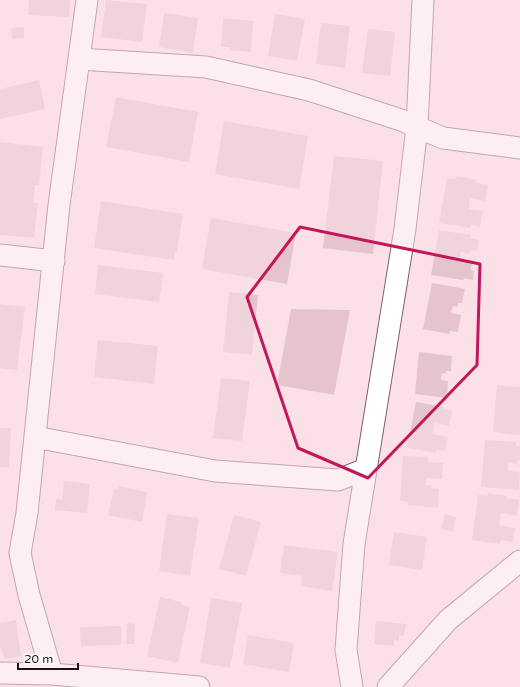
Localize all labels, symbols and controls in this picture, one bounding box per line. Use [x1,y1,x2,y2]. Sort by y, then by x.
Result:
scale bar [18,645,78,671]
text: 20 m [24,652,53,666]

